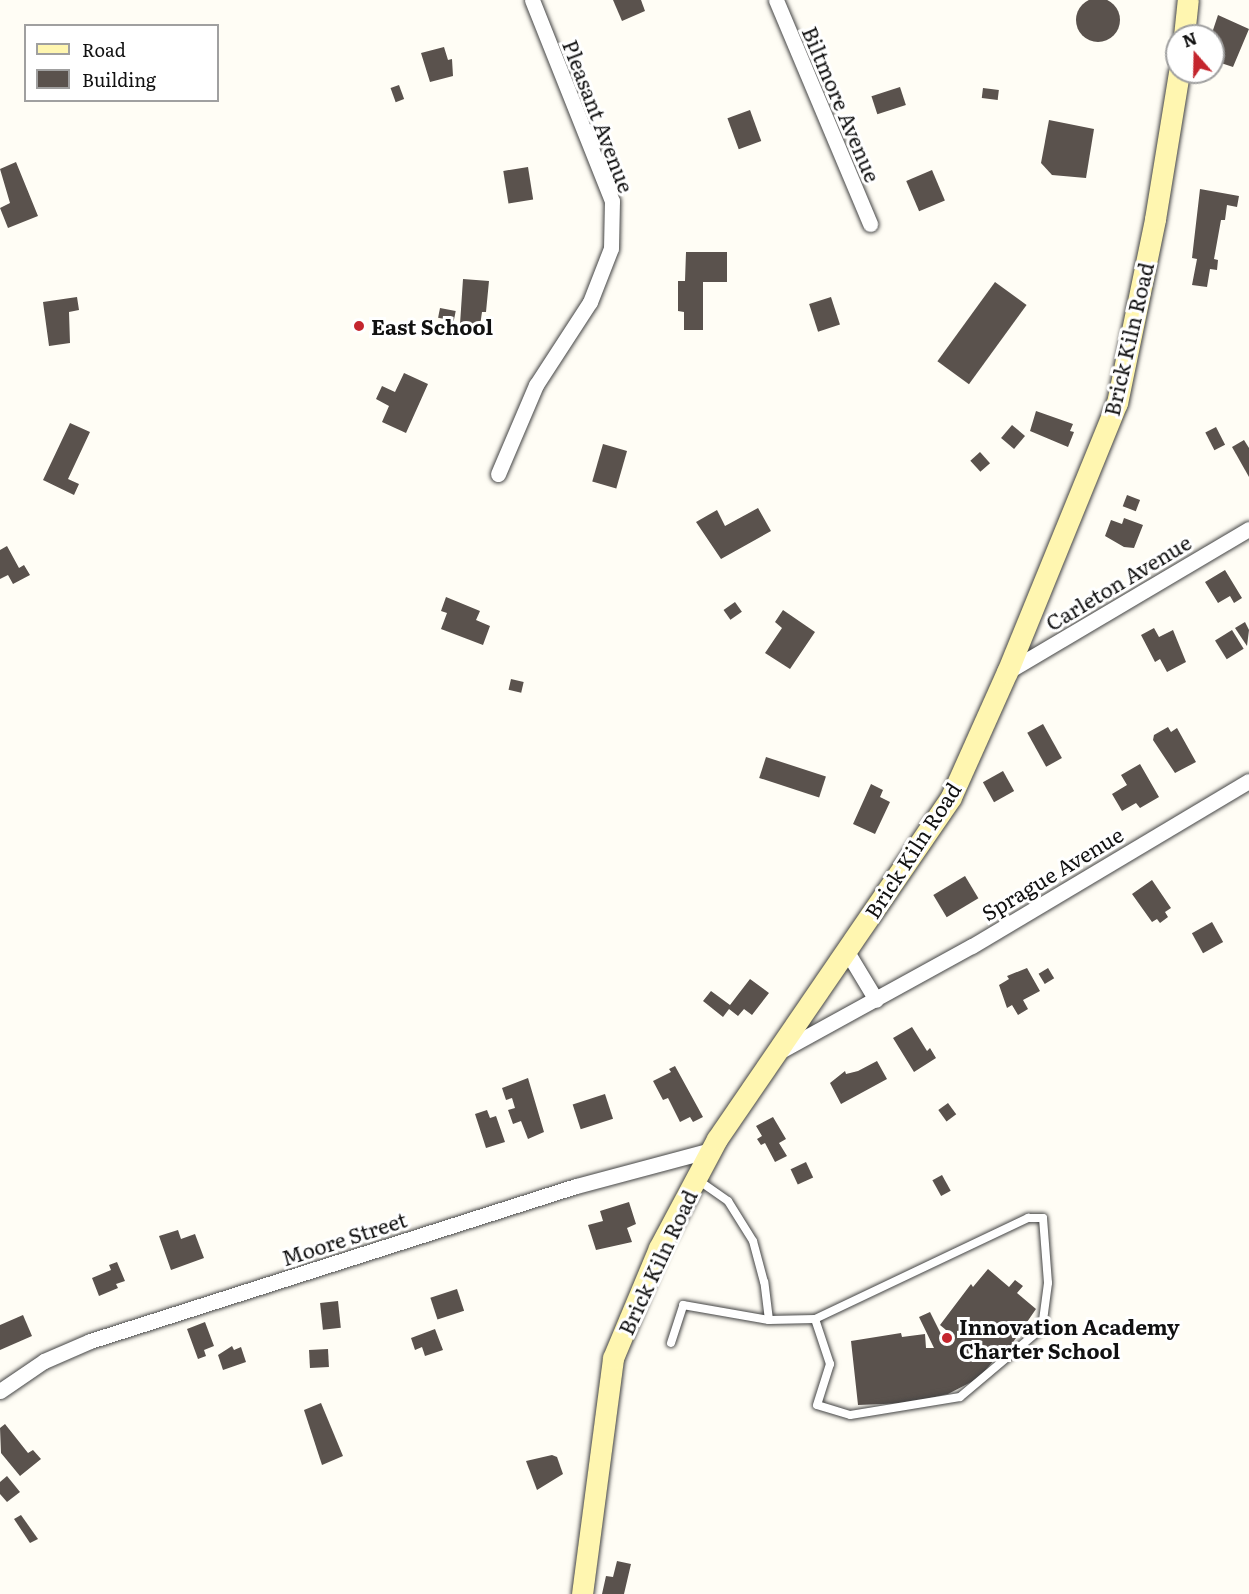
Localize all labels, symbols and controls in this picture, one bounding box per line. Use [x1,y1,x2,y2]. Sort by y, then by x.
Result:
street label: Biltmore Avenue [798,22,886,186]
legend [24,24,219,102]
north arrow [1165,24,1225,84]
text: N [1179,25,1200,53]
text: Road [82,36,126,63]
street label: Pleasant Avenue [558,36,640,196]
text: Building [82,66,156,93]
street label: Brick Kiln Road [1098,260,1158,418]
place label: East School [371,313,493,339]
marker: East School [352,319,366,333]
street label: Carleton Avenue [1041,529,1195,635]
street label: Brick Kiln Road [859,777,965,923]
street label: Sprague Avenue [977,821,1127,925]
street label: Brick Kiln Road [612,1186,702,1338]
street label: Moore Street [278,1206,410,1270]
place label: Innovation Academy Charter School [959,1313,1180,1363]
marker: Innovation Academy Charter School [940,1331,954,1345]

